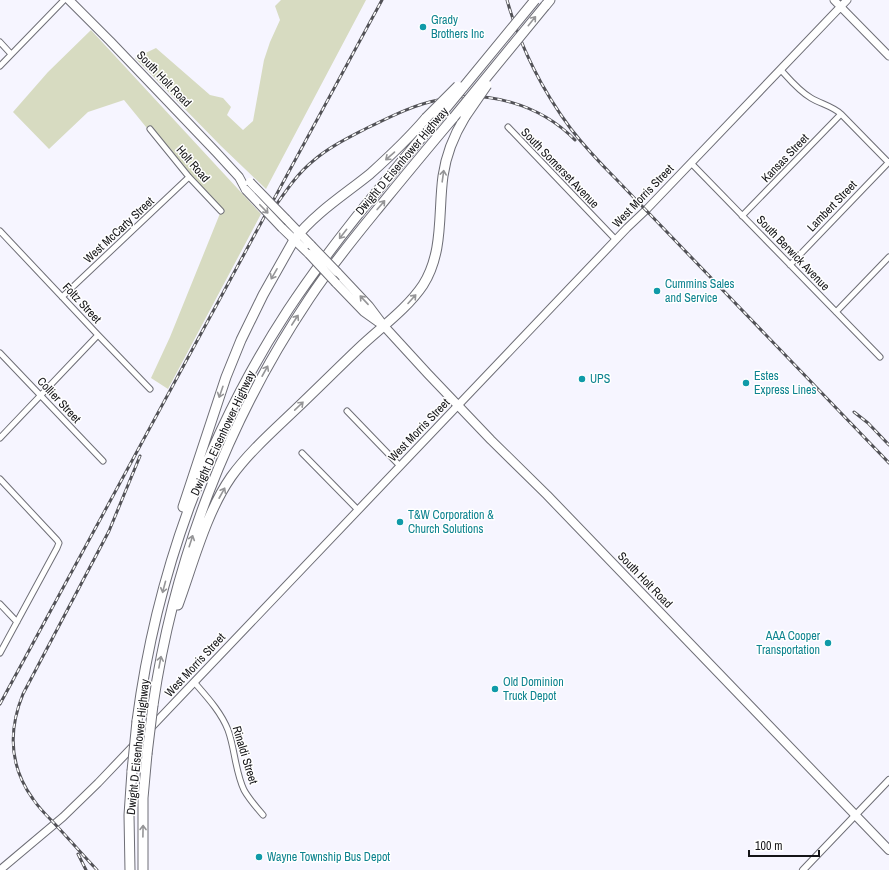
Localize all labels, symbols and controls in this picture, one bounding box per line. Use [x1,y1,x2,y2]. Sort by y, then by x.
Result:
place label: Grady Brothers Inc [431,12,484,42]
one-way arrow [528,16,536,27]
marker: Grady Brothers Inc [418,22,428,32]
street label: South Holt Road [133,47,195,111]
street label: Dwight D Eisenhower Highway [352,104,452,218]
street label: South Somerset Avenue [517,124,603,212]
street label: Kansas Street [758,130,812,186]
street label: Holt Road [173,142,213,186]
one-way arrow [384,152,395,161]
street label: West Morris Street [609,161,677,231]
one-way arrow [439,170,447,183]
street label: Lambert Street [804,177,861,235]
street label: West McCarty Street [80,193,158,267]
one-way arrow [377,199,386,210]
one-way arrow [259,204,269,214]
street label: South Berwick Avenue [753,212,833,294]
one-way arrow [338,229,347,240]
one-way arrow [270,268,278,280]
place label: Cummins Sales and Service [665,276,735,306]
street label: Foltz Street [59,279,105,327]
marker: Cummins Sales and Service [652,286,662,296]
one-way arrow [407,294,416,304]
one-way arrow [359,295,369,305]
one-way arrow [291,315,299,326]
one-way arrow [262,365,269,377]
street label: Dwight D Eisenhower Highway [187,368,259,498]
place label: Estes Express Lines [754,368,816,398]
place label: UPS [590,371,611,387]
street label: Collier Street [34,374,85,427]
marker: UPS [577,374,587,384]
marker: Estes Express Lines [741,378,751,388]
one-way arrow [217,385,224,398]
street label: West Morris Street [385,395,453,465]
one-way arrow [294,401,304,411]
one-way arrow [219,487,226,499]
place label: T&W Corporation & Church Solutions [408,507,494,537]
marker: T&W Corporation & Church Solutions [395,517,405,527]
one-way arrow [188,535,195,548]
street label: South Holt Road [614,548,676,612]
one-way arrow [160,580,167,593]
place label: AAA Cooper Transportation [756,628,821,658]
street label: West Morris Street [161,629,229,700]
marker: AAA Cooper Transportation [823,638,833,648]
one-way arrow [156,656,164,669]
place label: Old Dominion Truck Depot [503,674,564,704]
street label: Dwight D Eisenhower Highway [123,678,153,816]
marker: Old Dominion Truck Depot [490,684,500,694]
street label: Rinaldi Street [229,724,262,786]
one-way arrow [139,825,147,838]
scale bar [749,832,819,858]
text: 100 m [755,838,782,854]
place label: Wayne Township Bus Depot [267,849,390,865]
marker: Wayne Township Bus Depot [254,852,264,862]

